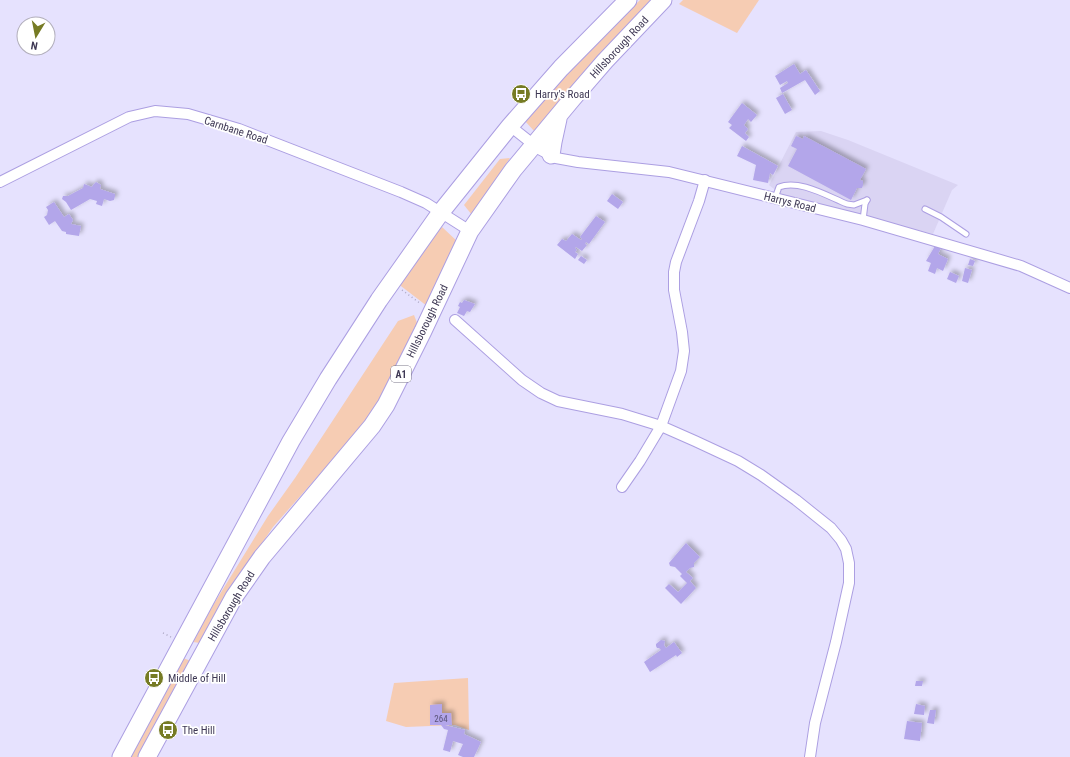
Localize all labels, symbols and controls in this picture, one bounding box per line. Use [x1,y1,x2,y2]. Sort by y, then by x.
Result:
street label: Hillsborough Road [587,14,651,81]
north arrow [16,16,56,56]
text: N [30,38,39,52]
bus stop icon: Harry's Road [510,83,532,105]
place label: Harry's Road [535,88,590,101]
street label: Carnbane Road [202,114,269,147]
street label: Harrys Road [763,190,817,215]
street label: Hillsborough Road [404,283,451,360]
road number: A1 [391,366,411,382]
street label: Hillsborough Road [205,569,258,644]
bus stop icon: Middle of Hill [143,667,165,689]
place label: Middle of Hill [168,672,226,685]
house number: 264 [434,714,448,724]
bus stop icon: The Hill [157,719,179,741]
place label: The Hill [182,724,215,737]

